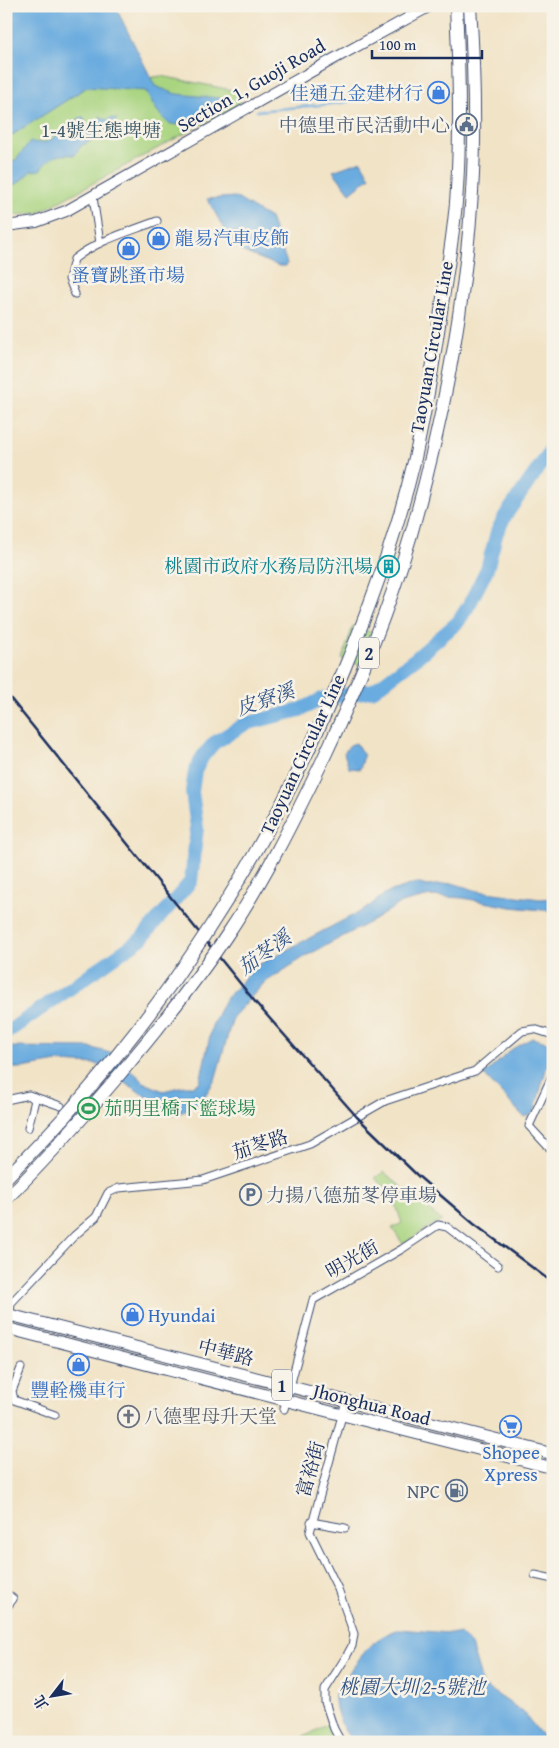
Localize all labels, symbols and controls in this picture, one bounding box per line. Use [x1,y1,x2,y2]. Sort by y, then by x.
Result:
scale bar [372,28,482,60]
street label: Section 1, Guoji Road [172,31,331,139]
text: 100 m [379,34,417,55]
place label: 佳通五金建材行 [290,79,423,107]
shop icon: 佳通五金建材行 [427,81,451,105]
place label: 中德里市民活動中心 [279,111,450,139]
public building icon: 中德里市民活動中心 [454,113,478,137]
park label: 1-4號生態埤塘 [41,116,161,144]
place label: 龍易汽車皮飾 [175,224,289,252]
shop icon: 龍易汽車皮飾 [147,226,171,250]
shop icon: 蚤寶跳蚤市場 [116,237,140,261]
street label: Taoyuan Circular Line [402,259,460,435]
place label: 蚤寶跳蚤市場 [71,261,185,289]
place label: 桃園市政府水務局防汛場 [164,552,373,580]
building icon: 桃園市政府水務局防汛場 [377,554,401,578]
road number: 2 [359,638,379,668]
street label: Taoyuan Circular Line [252,669,352,839]
water label: 皮寮溪 [232,675,300,722]
water label: 茄苳溪 [231,921,298,981]
place label: 茄明里橋下籃球場 [104,1094,256,1122]
sports icon: 茄明里橋下籃球場 [76,1096,100,1120]
street label: 茄苳路 [229,1122,291,1166]
place label: 力揚八德茄苳停車場 [266,1181,437,1209]
parking icon: 力揚八德茄苳停車場 [238,1183,262,1207]
street label: 明光街 [320,1233,384,1285]
place label: Hyundai [148,1301,215,1329]
shop icon: Hyundai [120,1303,144,1327]
street label: 中華路 [195,1332,257,1372]
shop icon: 豐輇機車行 [66,1352,90,1376]
road number: 1 [272,1370,292,1400]
street label: Jhonghua Road [308,1375,435,1432]
place label: 豐輇機車行 [30,1376,126,1404]
place label: 八德聖母升天堂 [144,1402,277,1430]
church icon: 八德聖母升天堂 [116,1404,140,1428]
supermarket icon: Shopee Xpress [499,1414,523,1438]
street label: 富裕街 [289,1438,331,1500]
place label: Shopee Xpress [482,1438,540,1488]
place label: NPC [407,1477,440,1505]
fuel station icon: NPC [444,1479,468,1503]
north arrow [28,1670,78,1720]
water label: 桃園大圳 2-5號池 [338,1672,488,1701]
text: 北 [29,1692,53,1714]

